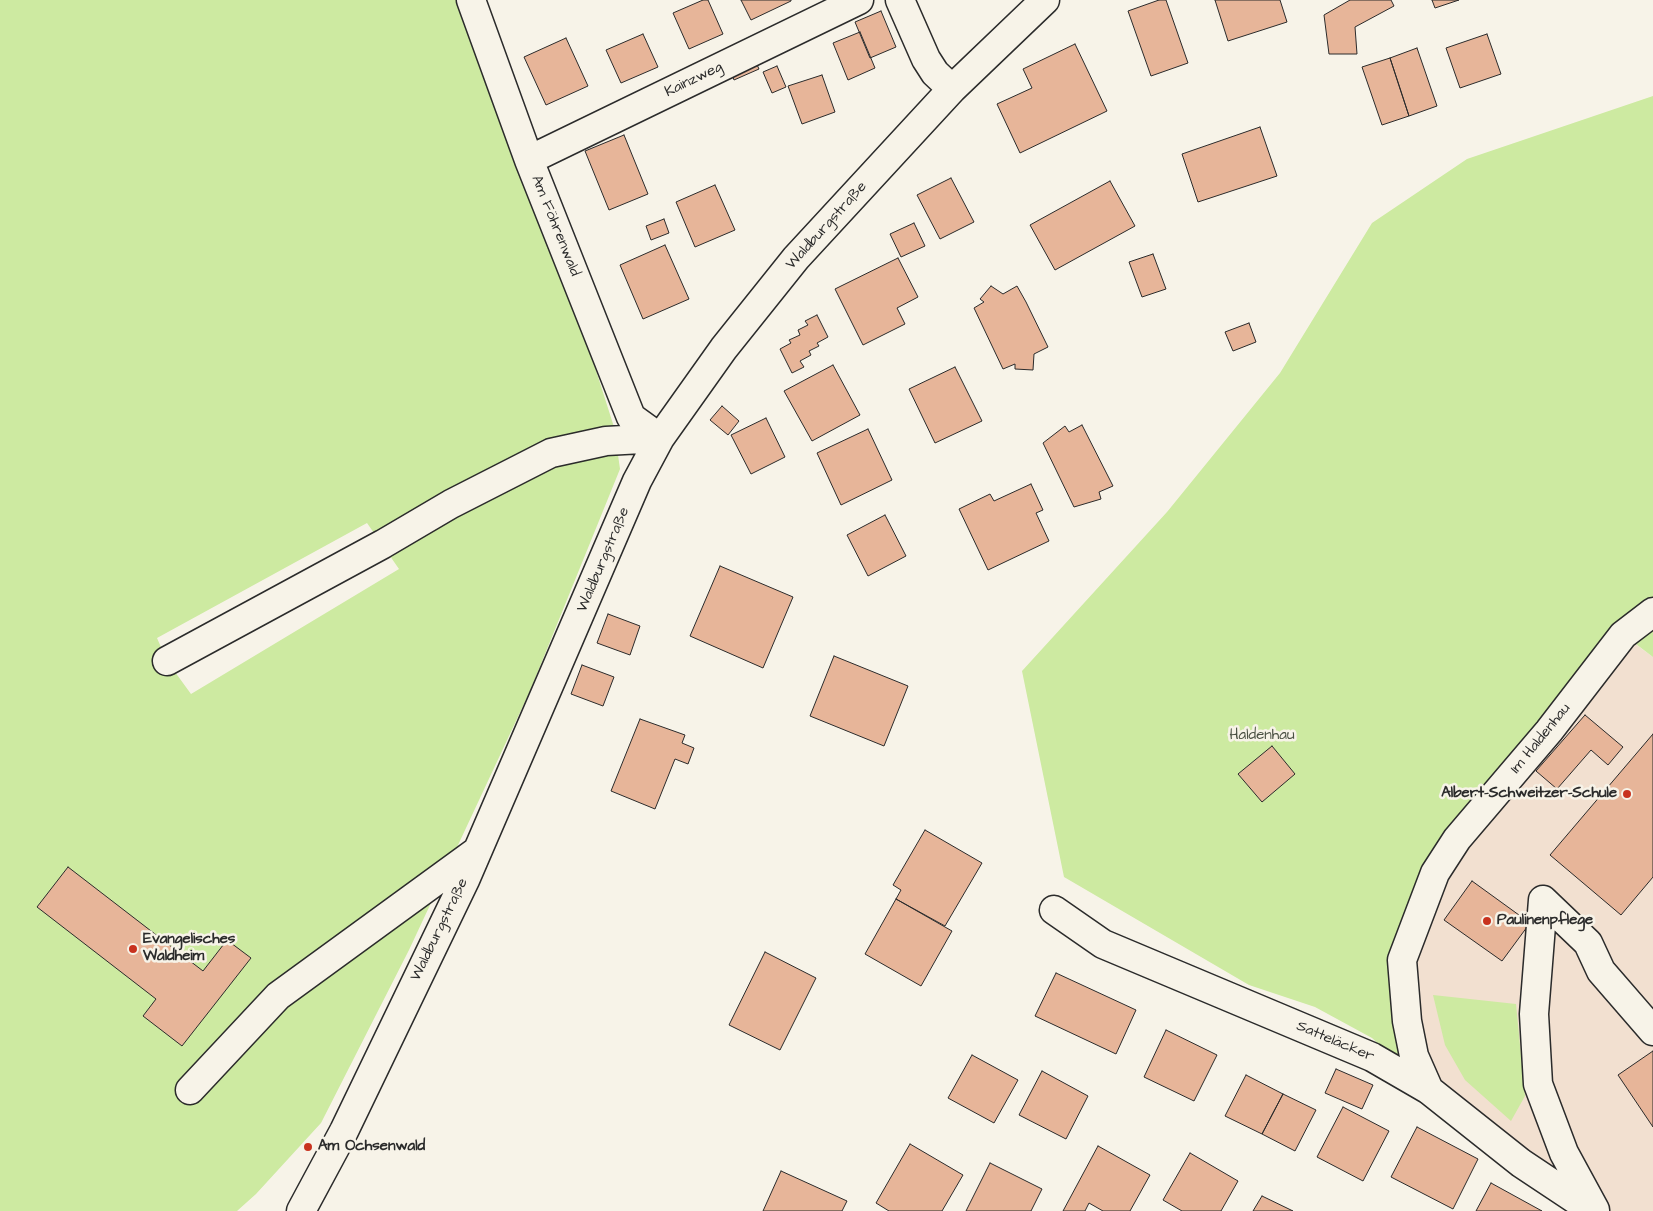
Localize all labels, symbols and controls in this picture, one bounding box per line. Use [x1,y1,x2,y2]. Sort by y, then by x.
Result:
street label: Kainzweg [662,58,726,102]
street label: Am Föhrenwald [527,173,583,279]
street label: Waldburgstraße [783,178,871,274]
street label: Waldburgstraße [574,505,634,615]
street label: Im Haldenhau [1507,700,1575,778]
park label: Haldenhau [1229,727,1295,745]
place label: Albert-Schweitzer-Schule [1441,785,1617,803]
marker: Albert-Schweitzer-Schule [1621,788,1633,800]
street label: Waldburgstraße [407,876,473,984]
place label: Paulinenpflege [1497,912,1593,930]
marker: Paulinenpflege [1481,915,1493,927]
place label: Evangelisches Waldheim [143,931,235,966]
marker: Evangelisches Waldheim [127,943,139,955]
street label: Satteläcker [1293,1018,1377,1066]
place label: Am Ochsenwald [318,1138,425,1156]
marker: Am Ochsenwald [302,1141,314,1153]

